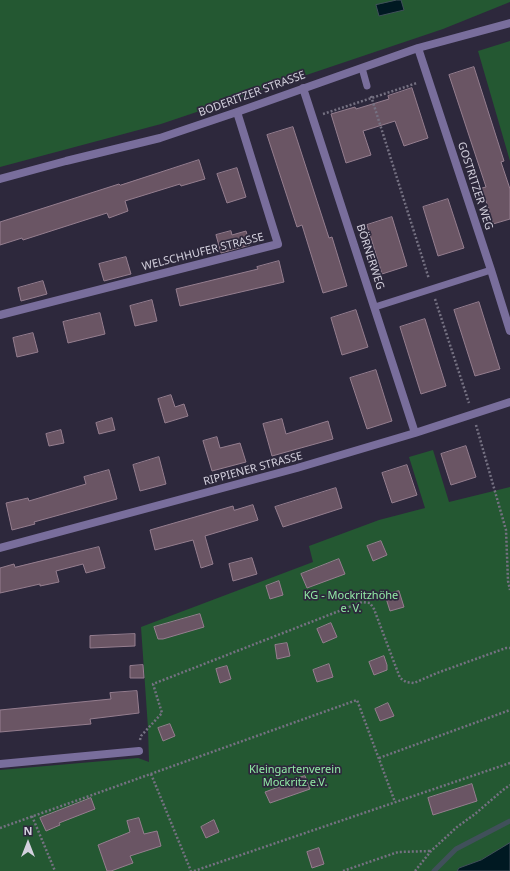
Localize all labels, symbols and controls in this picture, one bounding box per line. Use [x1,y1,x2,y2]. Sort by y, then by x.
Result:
street label: BODERITZER STRASSE [197,68,307,120]
street label: GOSTRITZER WEG [455,140,495,232]
street label: BÖRNERWEG [353,223,387,291]
street label: WELSCHHUFER STRASSE [141,230,265,274]
street label: RIPPIENER STRASSE [202,449,304,489]
park label: KG - Mockritzhöhe e. V. [304,589,398,615]
park label: Kleingartenverein Mockritz e.V. [249,763,341,789]
north arrow [8,823,48,863]
text: N [24,823,32,838]

